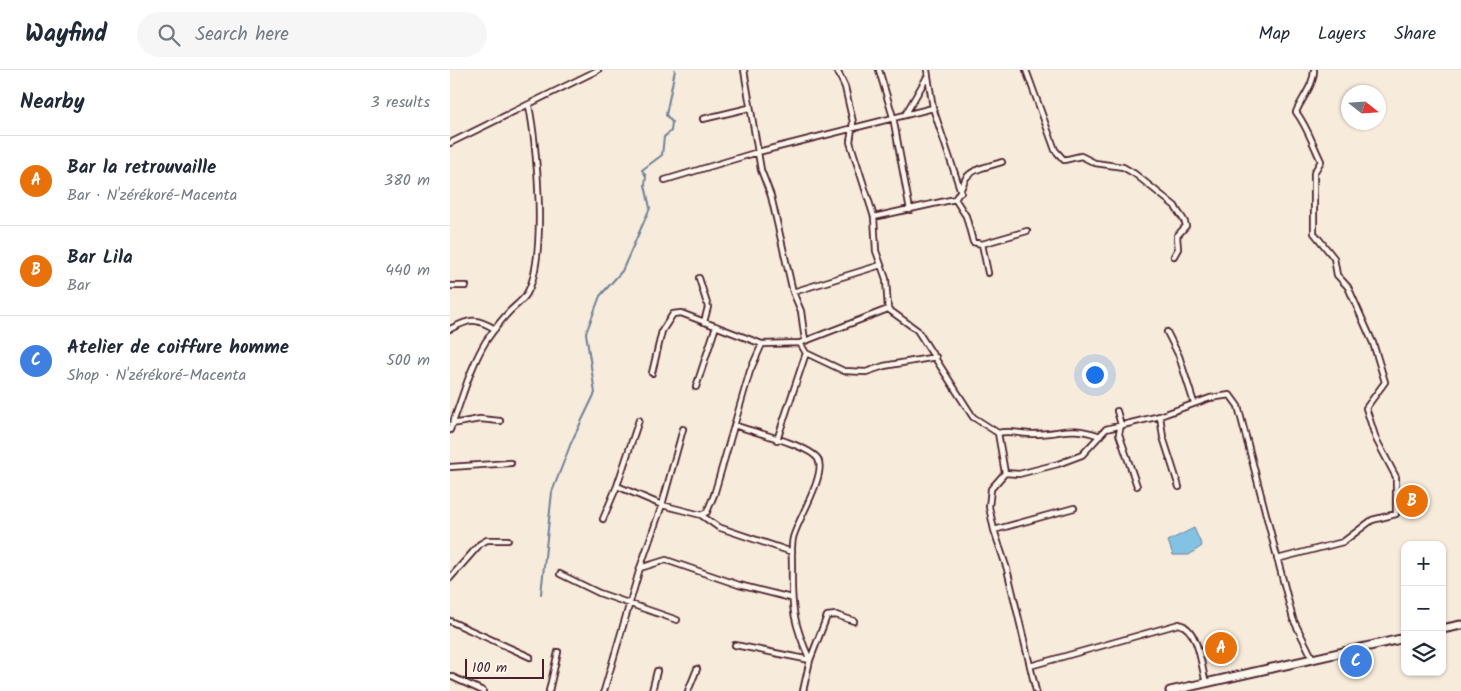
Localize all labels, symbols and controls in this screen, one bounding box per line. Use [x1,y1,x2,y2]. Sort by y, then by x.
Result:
search box [137,12,487,57]
text: Wayfind [25,15,107,54]
text: Search here [195,20,289,50]
text: Map [1259,20,1290,49]
text: Layers [1318,20,1366,49]
text: Share [1394,20,1436,49]
icon: search [155,21,183,49]
north arrow [1341,85,1386,130]
text: Nearby [20,86,85,119]
text: 3 results [371,90,430,115]
text: Bar la retrouvaille [67,153,216,183]
text: A [31,168,41,193]
text: 380 m [384,168,430,193]
text: Bar · N'zérékoré-Macenta [67,183,237,208]
text: Bar Lila [67,243,133,273]
text: B [31,258,41,283]
text: 440 m [385,258,430,283]
text: Bar [67,273,90,298]
text: Atelier de coiffure homme [67,333,289,363]
text: C [31,348,41,373]
text: 500 m [386,348,430,373]
your location [1082,362,1108,388]
text: Shop · N'zérékoré-Macenta [67,363,246,388]
pin: B [1396,482,1428,520]
map controls [1401,541,1446,676]
button: + [1401,541,1446,586]
button: − [1401,586,1446,631]
pin: A [1205,629,1237,667]
button: layers [1401,631,1446,676]
pin: C [1340,642,1372,680]
scale bar [465,656,544,679]
text: 100 m [472,657,507,679]

